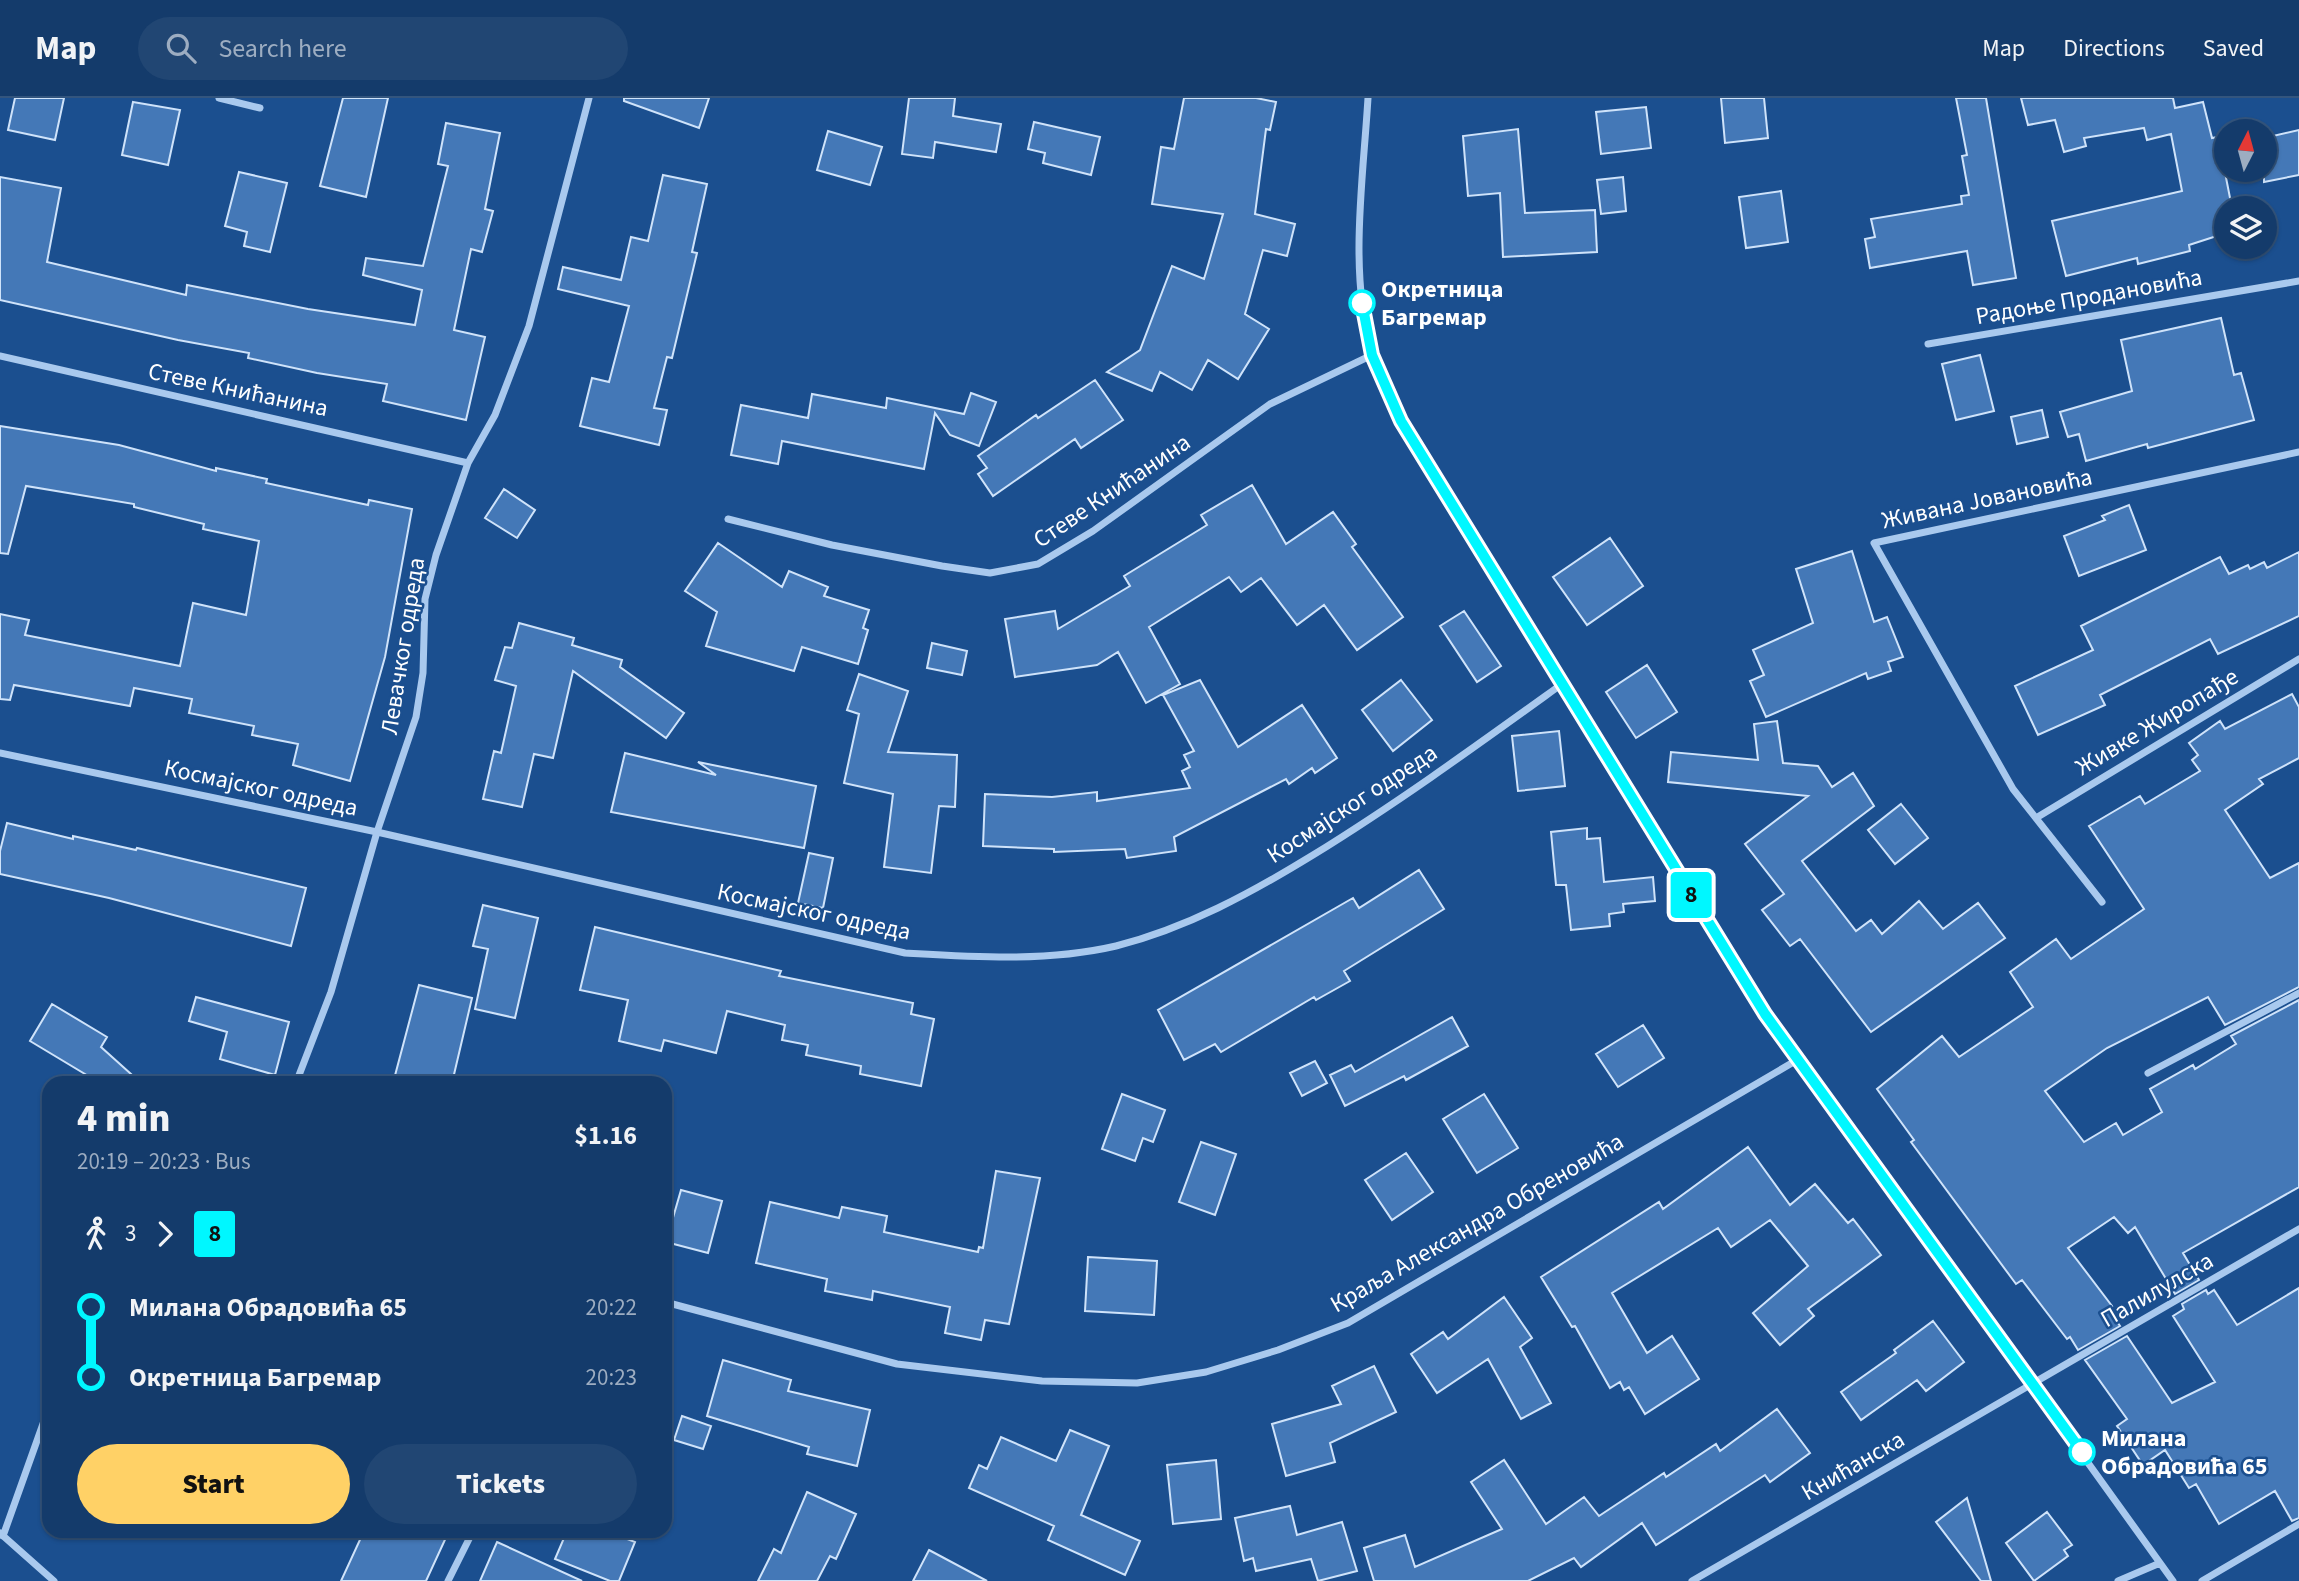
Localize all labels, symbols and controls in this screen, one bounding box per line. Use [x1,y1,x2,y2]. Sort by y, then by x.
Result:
search box [138,17,628,80]
text: Map [35,25,96,72]
icon: search [162,29,200,67]
text: Search here [218,30,347,67]
text: Map [1982,31,2025,66]
text: Directions [2063,31,2165,66]
text: Saved [2203,31,2264,66]
north arrow [2214,119,2277,182]
map controls [2214,119,2277,259]
button: layers [2214,196,2277,259]
street label: Радоње Продановића [1973,260,2205,334]
place label: Окретница Багремар [1381,272,1503,335]
marker: Окретница Багремар [1349,290,1375,316]
street label: Стеве Книћанина [145,354,331,426]
street label: Стеве Книћанина [1026,425,1198,557]
street label: Живана Јовановића [1879,460,2095,538]
street label: Левачког одреда [372,555,434,737]
street label: Живке Жиропађе [2069,660,2245,784]
street label: Космајског одреда [1260,736,1444,872]
street label: Космајског одреда [161,750,361,826]
line badge: 8 [1668,872,1714,918]
street label: Космајског одреда [714,874,914,950]
text: 8 [1685,877,1697,912]
text: 4 min [77,1092,170,1146]
text: $1.16 [574,1117,637,1154]
street label: Краља Александра Обреновића [1324,1124,1630,1322]
text: 20:19 – 20:23 · Bus [77,1145,251,1178]
icon: walk [77,1215,115,1253]
icon: forward [146,1215,184,1253]
text: 8 [208,1216,221,1251]
text: 3 [125,1217,136,1250]
street label: Палилулска [2094,1244,2220,1336]
text: Милана Обрадовића 65 [129,1289,407,1326]
text: 20:22 [586,1291,637,1324]
text: Окретница Багремар [129,1359,382,1396]
text: 20:23 [586,1361,637,1394]
place label: Милана Обрадовића 65 [2101,1421,2267,1484]
street label: Книћанска [1795,1422,1911,1510]
marker: Милана Обрадовића 65 [2069,1439,2095,1465]
button: Start [77,1444,350,1524]
button: Tickets [364,1444,637,1524]

